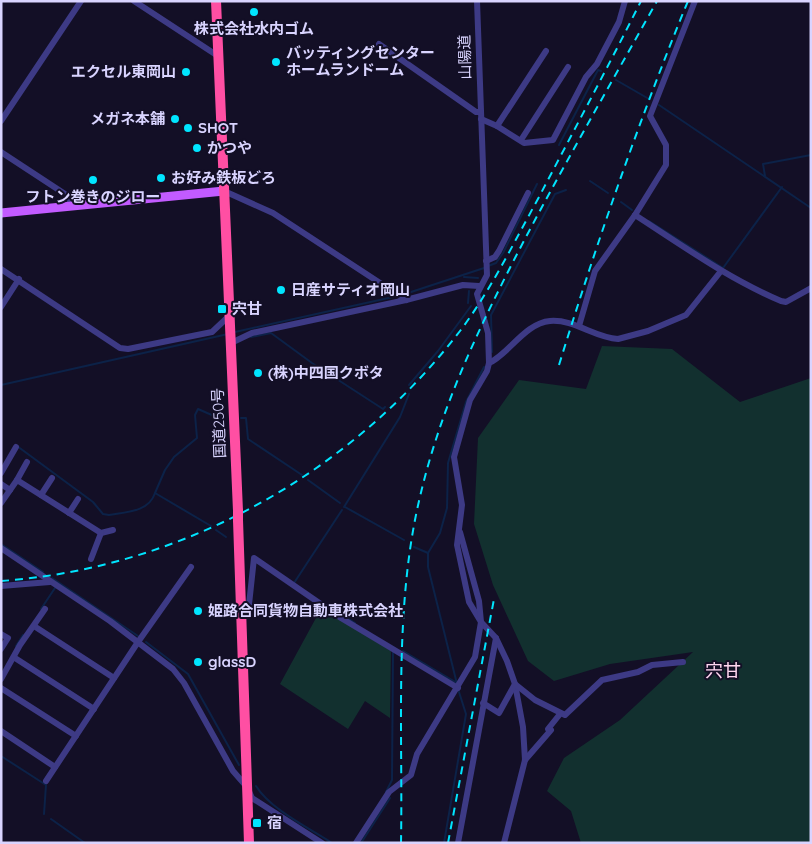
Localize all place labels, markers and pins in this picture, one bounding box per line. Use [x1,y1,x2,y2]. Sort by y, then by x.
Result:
marker: 株式会社水内ゴム [248,6,260,18]
place label: 株式会社水内ゴム [194,19,314,38]
place label: バッティングセンター ホームランドーム [286,43,435,79]
marker: バッティングセンター ホームランドーム [270,56,282,68]
place label: エクセル東岡山 [71,62,176,81]
marker: エクセル東岡山 [180,66,192,78]
place label: メガネ本舗 [90,109,165,128]
marker: メガネ本舗 [169,113,181,125]
place label: SHOT [198,118,238,137]
marker: SHOT [182,122,194,134]
place label: かつや [207,138,252,157]
marker: かつや [191,142,203,154]
place label: お好み鉄板どろ [171,168,276,187]
marker: お好み鉄板どろ [155,172,167,184]
marker: フトン巻きのジロー [87,174,99,186]
place label: フトン巻きのジロー [25,187,161,206]
place label: 日産サティオ岡山 [291,280,410,299]
marker: 日産サティオ岡山 [275,284,287,296]
place label: 宍甘 [232,299,262,318]
marker: 宍甘 [216,303,228,315]
place label: (株)中四国クボタ [268,363,384,382]
marker: (株)中四国クボタ [252,367,264,379]
place label: 姫路合同貨物自動車株式会社 [208,601,403,620]
marker: 姫路合同貨物自動車株式会社 [192,605,204,617]
place label: glassD [208,652,257,671]
marker: glassD [192,656,204,668]
place label: 宿 [267,813,282,832]
marker: 宿 [251,817,263,829]

